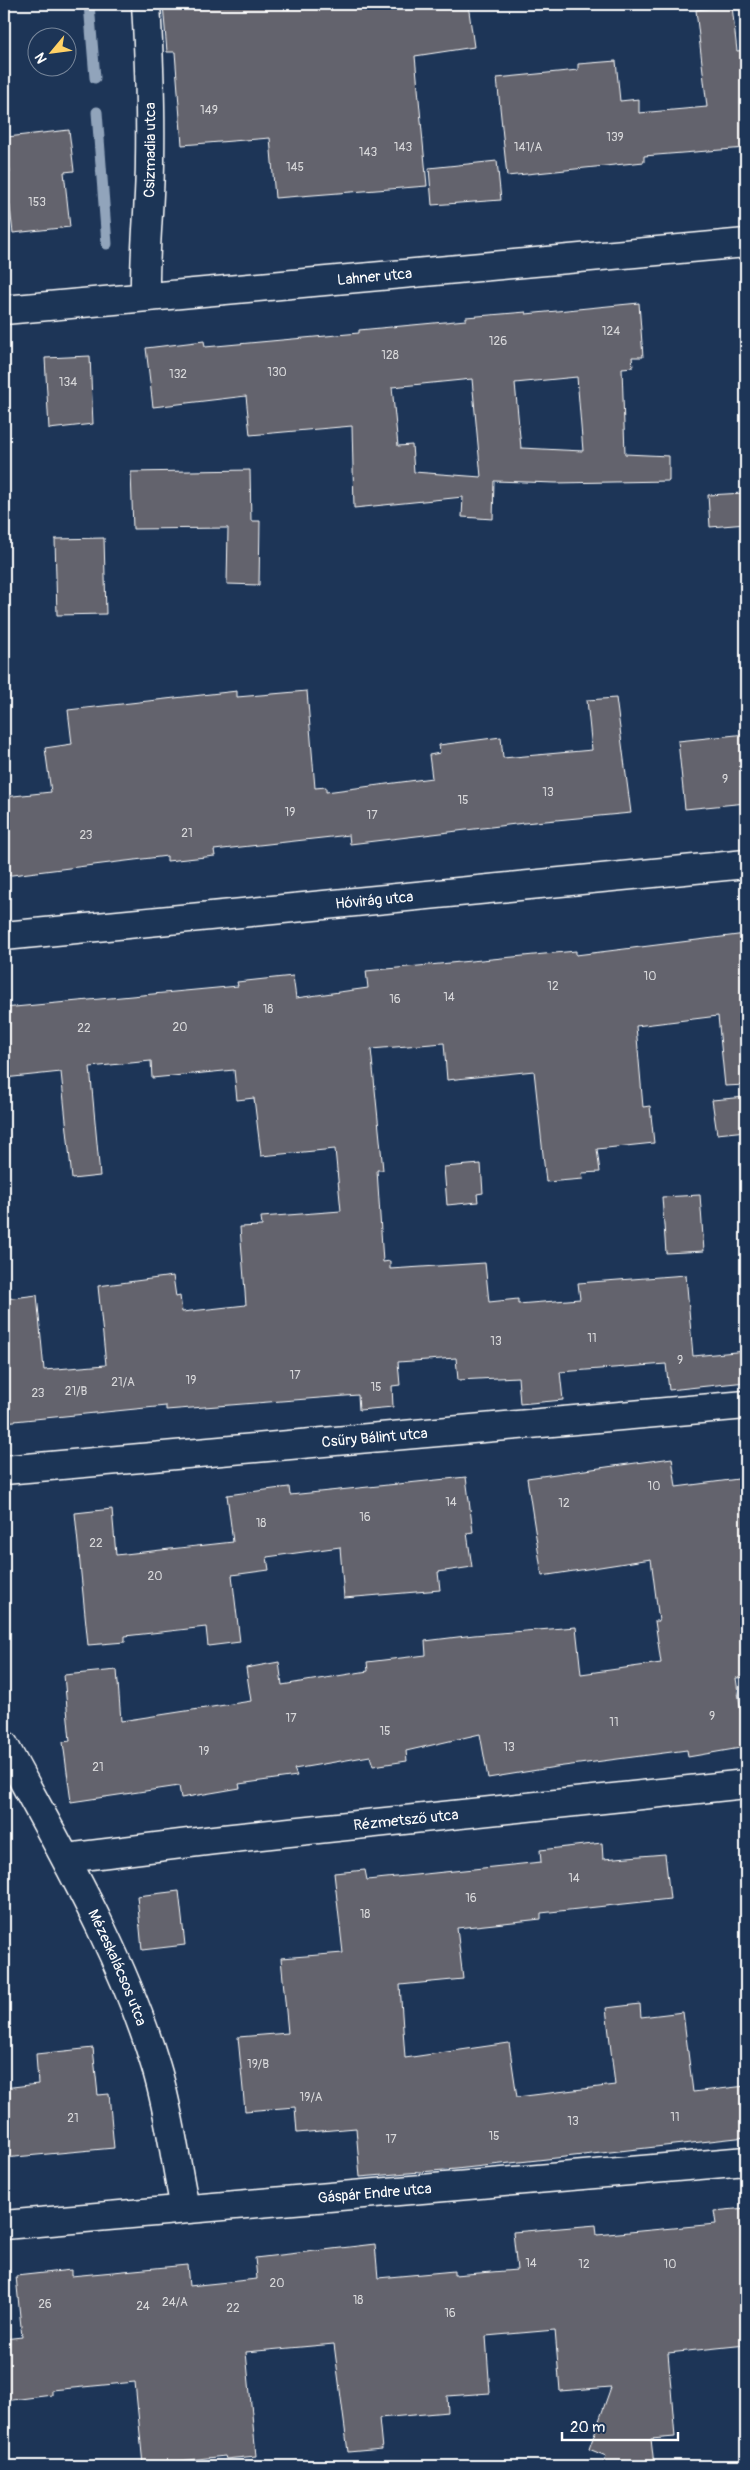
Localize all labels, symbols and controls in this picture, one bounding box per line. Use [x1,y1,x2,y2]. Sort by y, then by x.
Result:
north arrow [28,28,78,78]
text: N [31,50,51,66]
street label: Csizmadia utca [139,102,160,198]
house number: 149 [200,103,218,118]
house number: 139 [606,130,624,145]
house number: 143 [394,140,412,155]
house number: 141/A [514,140,542,155]
house number: 143 [359,145,377,160]
house number: 145 [286,160,304,175]
house number: 153 [28,195,46,210]
street label: Lahner utca [336,264,413,289]
house number: 124 [602,324,620,339]
house number: 126 [489,334,507,349]
house number: 128 [381,348,399,363]
house number: 130 [267,365,287,380]
house number: 132 [169,367,187,382]
house number: 134 [59,375,77,390]
house number: 9 [722,772,728,787]
house number: 13 [542,785,554,800]
house number: 15 [457,793,469,808]
house number: 19 [285,805,295,820]
house number: 17 [366,808,378,823]
house number: 21 [181,826,193,841]
house number: 23 [79,828,93,843]
street label: Hóvirág utca [334,887,414,913]
house number: 10 [644,969,656,984]
house number: 12 [547,979,559,994]
house number: 14 [443,990,455,1005]
house number: 16 [389,992,401,1007]
house number: 18 [263,1002,273,1017]
house number: 20 [173,1020,187,1035]
house number: 22 [77,1021,91,1036]
house number: 11 [587,1331,597,1346]
house number: 13 [490,1334,502,1349]
house number: 9 [677,1353,683,1368]
house number: 17 [289,1368,301,1383]
house number: 19 [186,1373,196,1388]
house number: 21/A [111,1375,135,1390]
house number: 15 [370,1380,382,1395]
house number: 21/B [65,1384,87,1399]
house number: 23 [31,1386,45,1401]
street label: Csűry Bálint utca [321,1423,428,1452]
house number: 10 [648,1479,660,1494]
house number: 14 [445,1495,457,1510]
house number: 12 [558,1496,570,1511]
house number: 16 [359,1510,371,1525]
house number: 18 [256,1516,266,1531]
house number: 22 [89,1536,103,1551]
house number: 20 [148,1569,162,1584]
house number: 9 [709,1709,715,1724]
house number: 17 [285,1711,297,1726]
house number: 11 [609,1715,619,1730]
house number: 15 [379,1724,391,1739]
house number: 13 [503,1740,515,1755]
house number: 19 [199,1744,209,1759]
house number: 21 [92,1760,104,1775]
street label: Rézmetsző utca [352,1805,459,1835]
house number: 14 [568,1871,580,1886]
house number: 16 [465,1891,477,1906]
street label: Mézeskalácsos utca [84,1906,151,2028]
house number: 18 [360,1907,370,1922]
house number: 19/B [247,2057,269,2072]
house number: 19/A [300,2090,323,2105]
house number: 11 [670,2110,680,2125]
house number: 21 [67,2111,79,2126]
house number: 13 [567,2114,579,2129]
house number: 15 [488,2129,500,2144]
house number: 17 [385,2132,397,2147]
street label: Gáspár Endre utca [317,2179,432,2207]
house number: 14 [525,2256,537,2271]
house number: 12 [578,2257,590,2272]
house number: 10 [664,2257,676,2272]
house number: 20 [270,2276,284,2291]
house number: 18 [353,2293,363,2308]
house number: 24/A [162,2295,188,2310]
house number: 26 [38,2297,52,2312]
house number: 24 [136,2299,150,2314]
house number: 22 [226,2301,240,2316]
house number: 16 [444,2306,456,2321]
scale bar [562,2410,679,2442]
text: 20 m [570,2418,605,2437]

